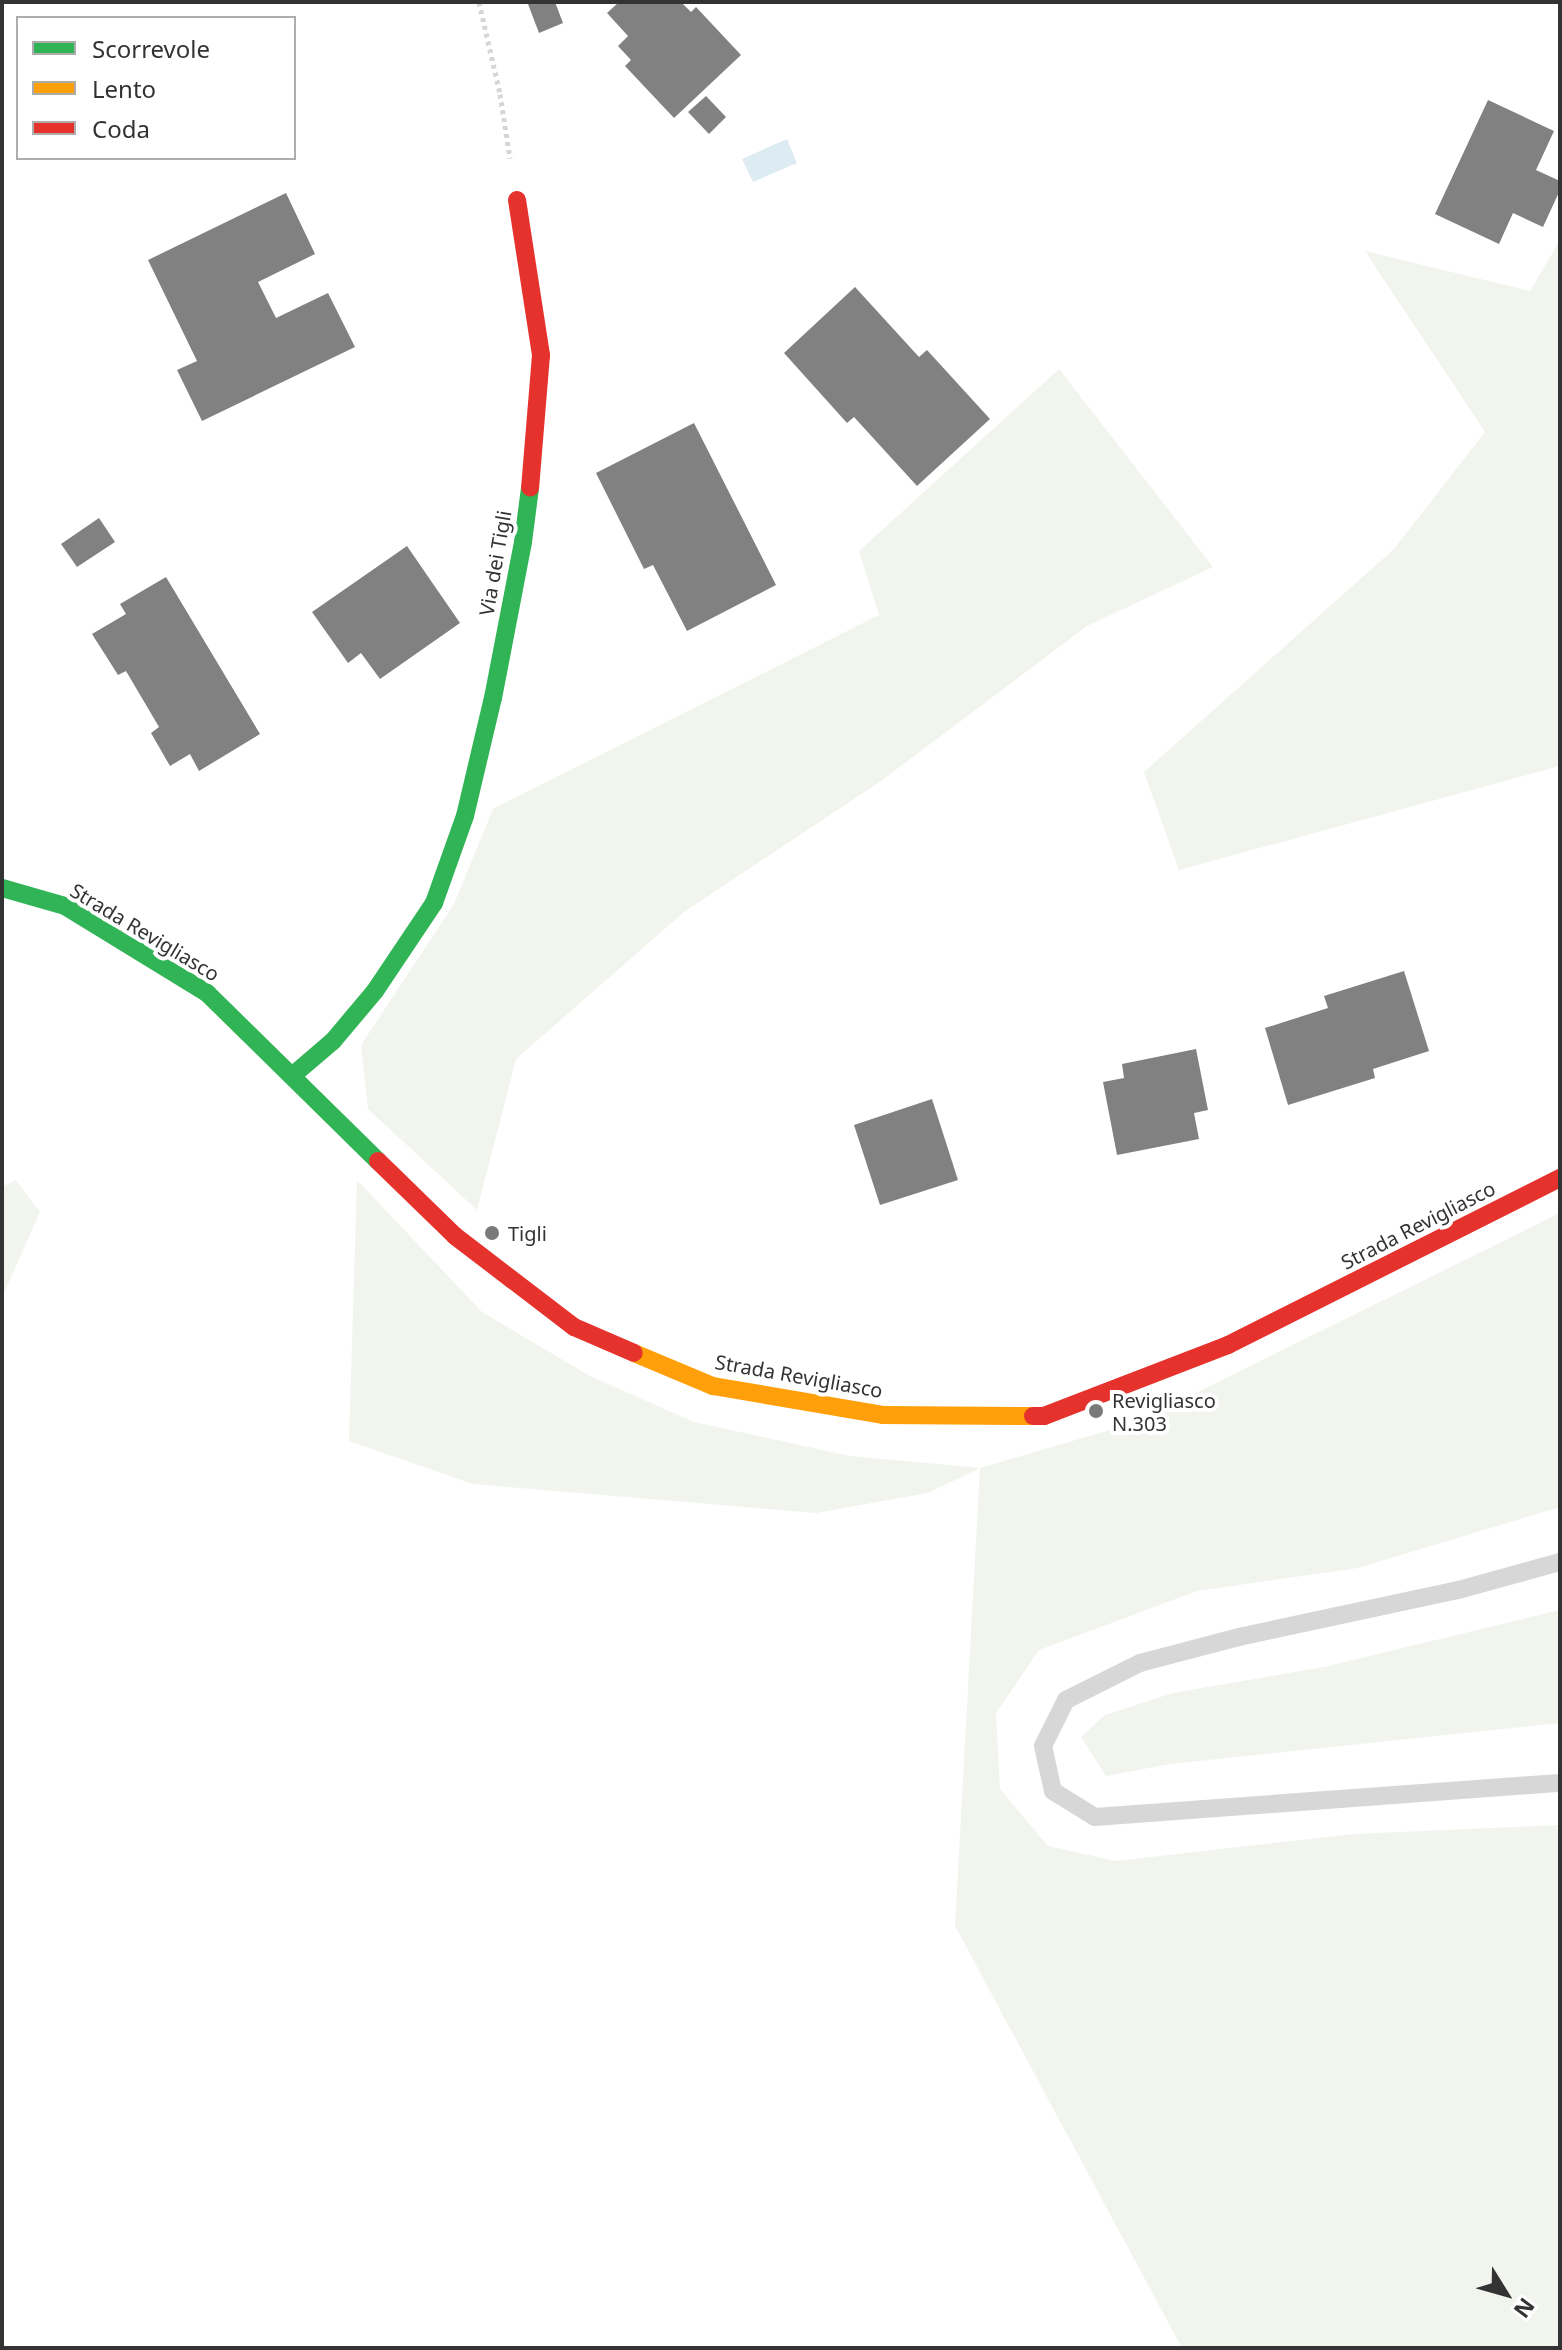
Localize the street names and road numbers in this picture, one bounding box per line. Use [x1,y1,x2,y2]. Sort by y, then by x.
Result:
street label: Via dei Tigli [474,509,516,617]
street label: Strada Revigliasco [66,878,224,986]
street label: Strada Revigliasco [1337,1176,1499,1274]
street label: Strada Revigliasco [713,1349,885,1403]

